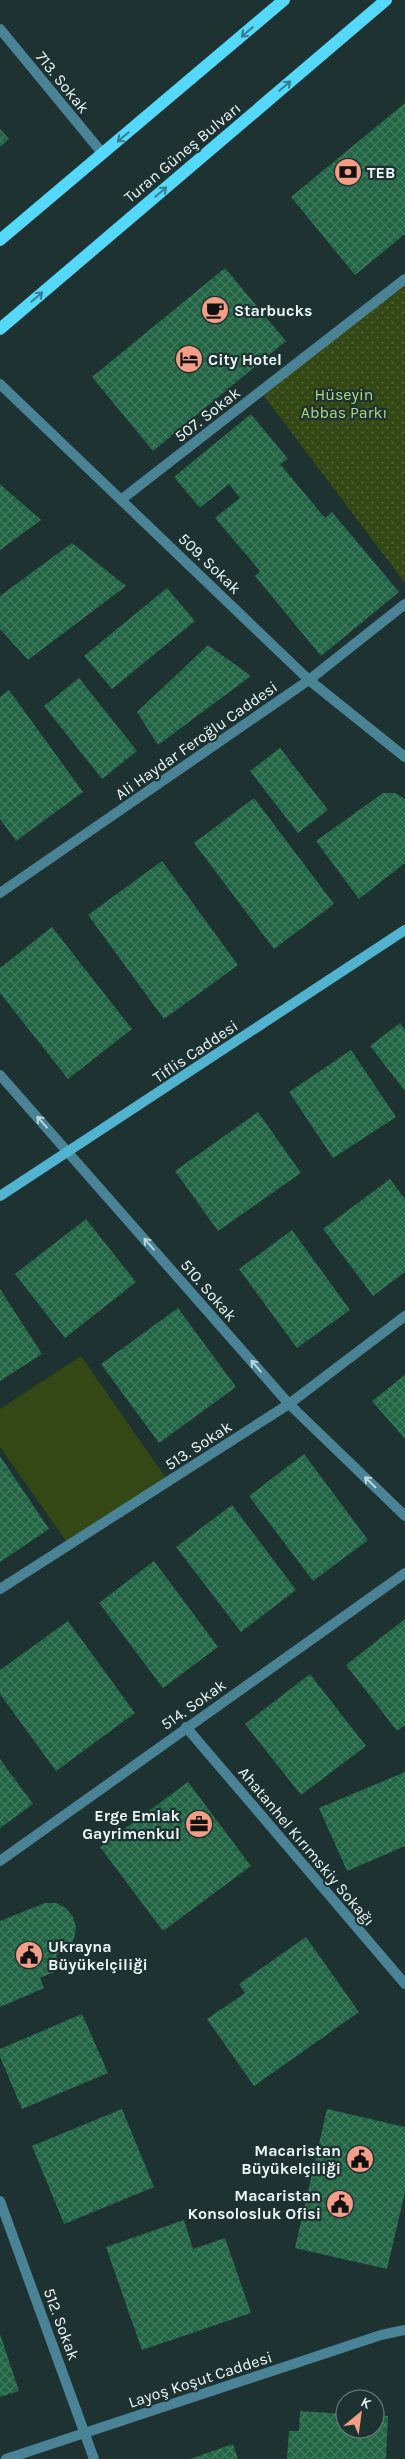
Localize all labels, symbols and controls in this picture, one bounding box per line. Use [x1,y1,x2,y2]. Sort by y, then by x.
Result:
one-way arrow [240,26,253,37]
street label: 713. Sokak [32,48,93,117]
one-way arrow [278,81,291,92]
street label: Turan Güneş Bulvarı [120,98,244,207]
one-way arrow [117,131,130,143]
bank icon: TEB [333,157,363,187]
place label: TEB [367,163,395,182]
one-way arrow [154,186,167,197]
one-way arrow [30,292,43,303]
cafe icon: Starbucks [200,295,230,325]
place label: Starbucks [234,301,312,320]
hotel icon: City Hotel [174,344,204,374]
place label: City Hotel [208,350,282,369]
street label: 507. Sokak [171,383,244,446]
park label: Hüseyin Abbas Parkı [301,385,387,422]
street label: 509. Sokak [174,529,245,598]
street label: Ali Haydar Feroğlu Caddesi [111,677,281,804]
street label: Tiflis Caddesi [149,1016,241,1087]
one-way arrow [36,1115,48,1128]
one-way arrow [144,1238,155,1251]
street label: 510. Sokak [177,1256,241,1325]
one-way arrow [250,1360,262,1373]
street label: 513. Sokak [161,1417,235,1474]
one-way arrow [364,1476,376,1488]
street label: 514. Sokak [157,1675,230,1734]
street label: Ahatanhel Kırımskiy Sokağı [234,1763,379,1930]
place label: Erge Emlak Gayrimenkul [82,1806,181,1843]
office icon: Erge Emlak Gayrimenkul [184,1809,214,1839]
place label: Ukrayna Büyükelçiliği [48,1937,148,1974]
public building icon: Ukrayna Büyükelçiliği [14,1940,44,1970]
place label: Macaristan Büyükelçiliği [241,2141,341,2178]
public building icon: Macaristan Büyükelçiliği [345,2144,375,2174]
place label: Macaristan Konsolosluk Ofisi [187,2186,321,2223]
public building icon: Macaristan Konsolosluk Ofisi [325,2189,355,2219]
street label: 512. Sokak [40,2285,83,2363]
street label: Layoş Koşut Caddesi [126,2347,274,2412]
north arrow [335,2389,385,2439]
text: K [358,2393,375,2413]

